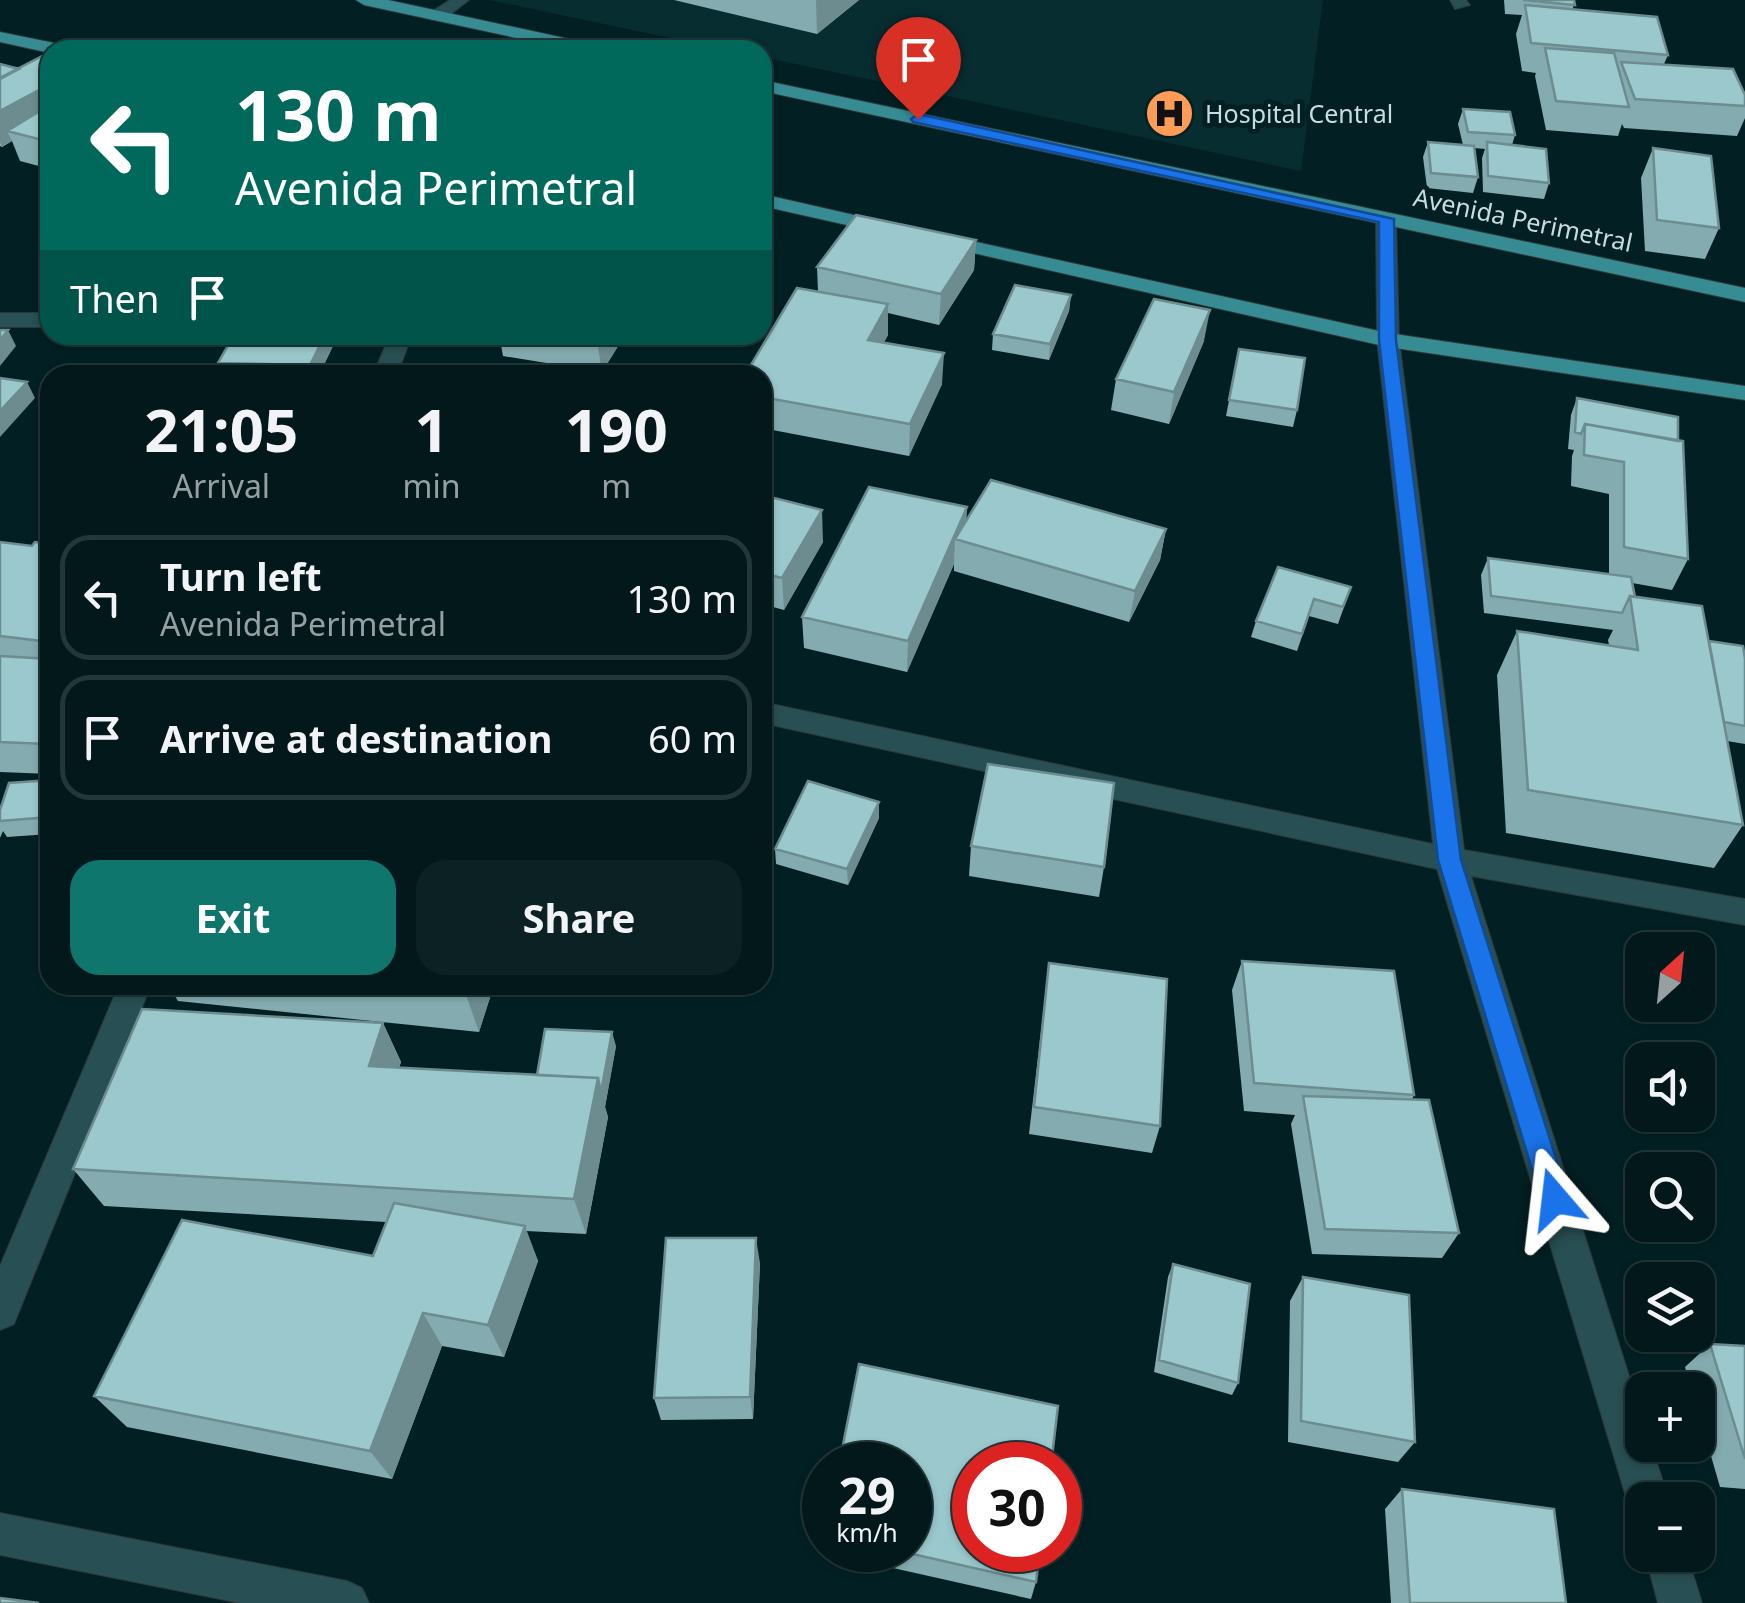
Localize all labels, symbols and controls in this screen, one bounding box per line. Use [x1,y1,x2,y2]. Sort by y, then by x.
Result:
pin [876,17,961,120]
icon: arrive [891,32,946,87]
text: 130 m [235,66,442,162]
icon: left [70,80,200,210]
hospital icon: Hospital Central [1144,88,1196,140]
place label: Hospital Central [1205,96,1393,130]
text: Avenida Perimetral [235,157,637,218]
street label: Avenida Perimetral [1410,179,1636,259]
icon: arrive [180,270,235,325]
text: Then [70,272,160,324]
text: 21:05 [144,388,298,470]
text: 1 [414,388,449,470]
text: 190 [565,388,668,470]
text: Arrival [173,464,270,507]
text: min [403,464,461,507]
text: m [601,464,631,507]
text: Turn left [160,550,322,602]
icon: left [75,570,130,625]
text: 130 m [626,572,737,624]
text: Avenida Perimetral [160,602,446,645]
icon: arrive [75,710,130,765]
text: Arrive at destination [160,712,552,764]
text: 60 m [648,712,737,764]
button: Exit [70,860,396,975]
button: Share [416,860,742,975]
north arrow [1625,932,1715,1022]
map controls [1625,932,1715,1572]
button: sound [1625,1042,1715,1132]
position arrow [1503,1147,1607,1251]
button: search [1625,1152,1715,1242]
button: layers [1625,1262,1715,1352]
button: + [1625,1372,1715,1462]
speed limit sign: 30 [952,1442,1082,1572]
text: 29 [838,1461,896,1529]
button: − [1625,1482,1715,1572]
text: km/h [836,1515,898,1549]

